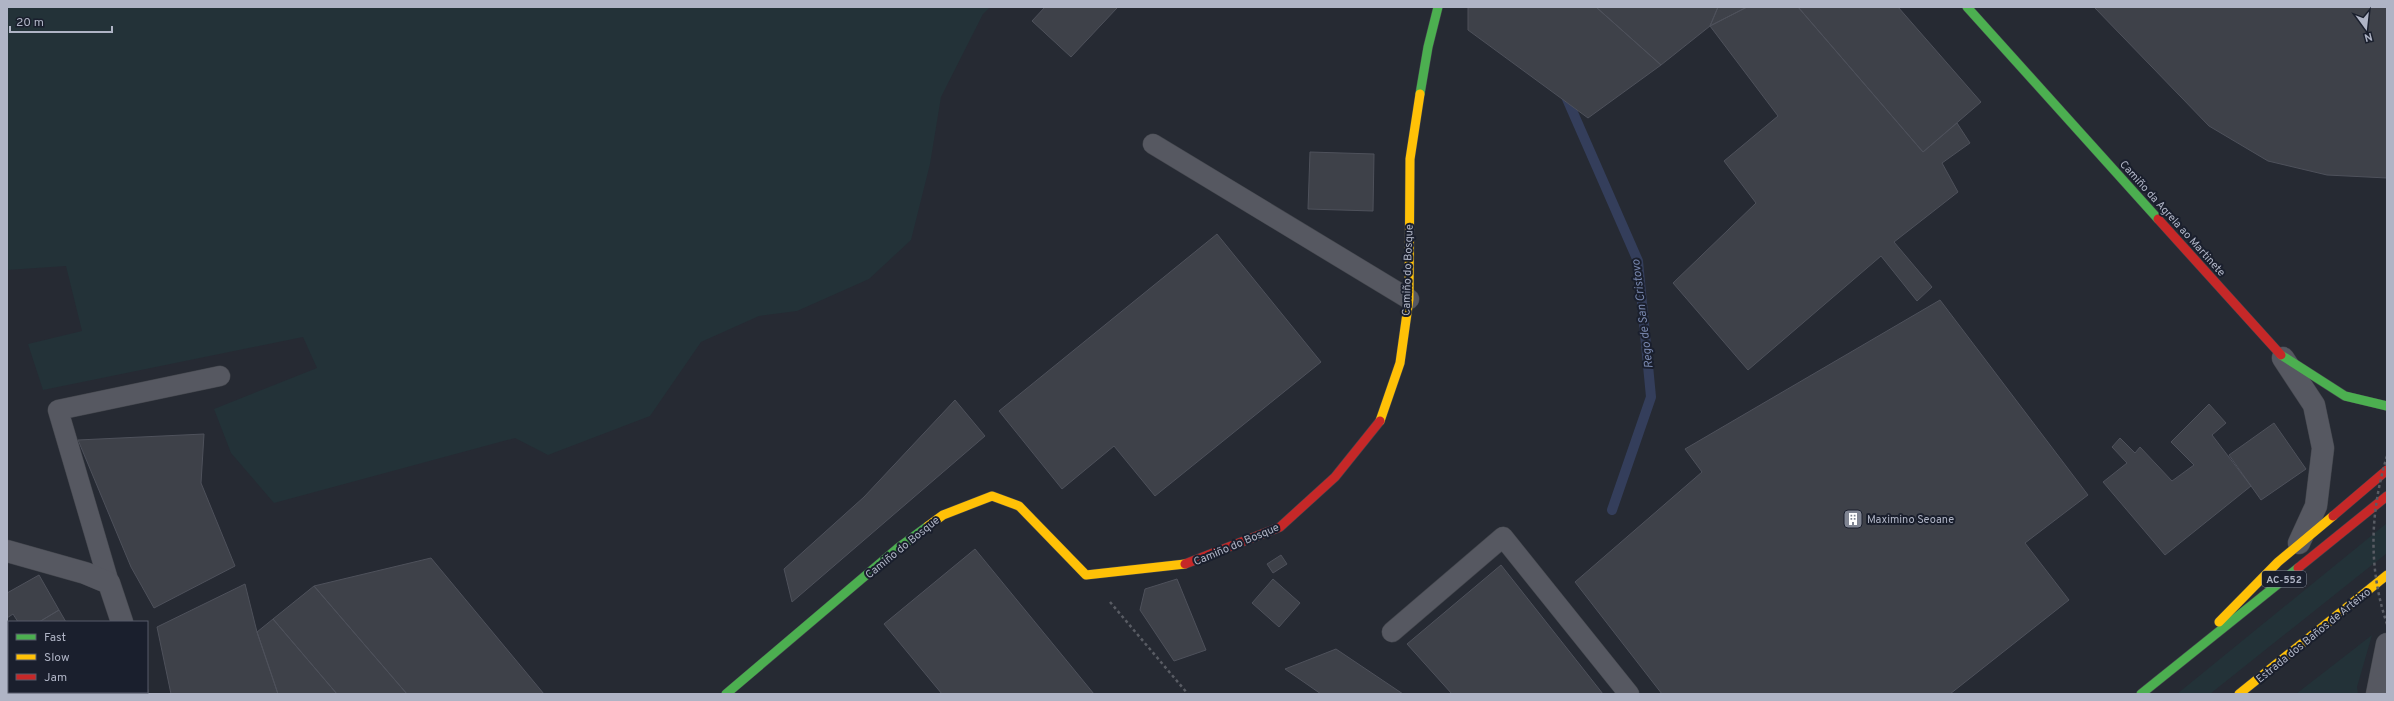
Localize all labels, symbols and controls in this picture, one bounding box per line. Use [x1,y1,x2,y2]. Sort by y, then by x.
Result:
scale bar [10,8,112,34]
north arrow [2346,8,2386,48]
text: 20 m [16,15,44,31]
text: N [2363,29,2374,44]
street label: Camiño da Agrela ao Martinete [2116,158,2228,280]
street label: Camiño do Bosque [1399,224,1417,316]
water label: Rego de San Cristovo [1628,258,1658,369]
building icon: Maximino Seoane [1842,508,1864,530]
street label: Camiño do Bosque [863,513,943,582]
place label: Maximino Seoane [1867,513,1954,527]
street label: Camiño do Bosque [1191,521,1281,569]
road number: AC-552 [2262,571,2306,587]
street label: Estrada dos Baños de Arteixo [2254,585,2374,686]
legend [8,621,148,693]
text: Fast [44,630,66,646]
text: Slow [44,650,70,666]
text: Jam [44,670,67,686]

